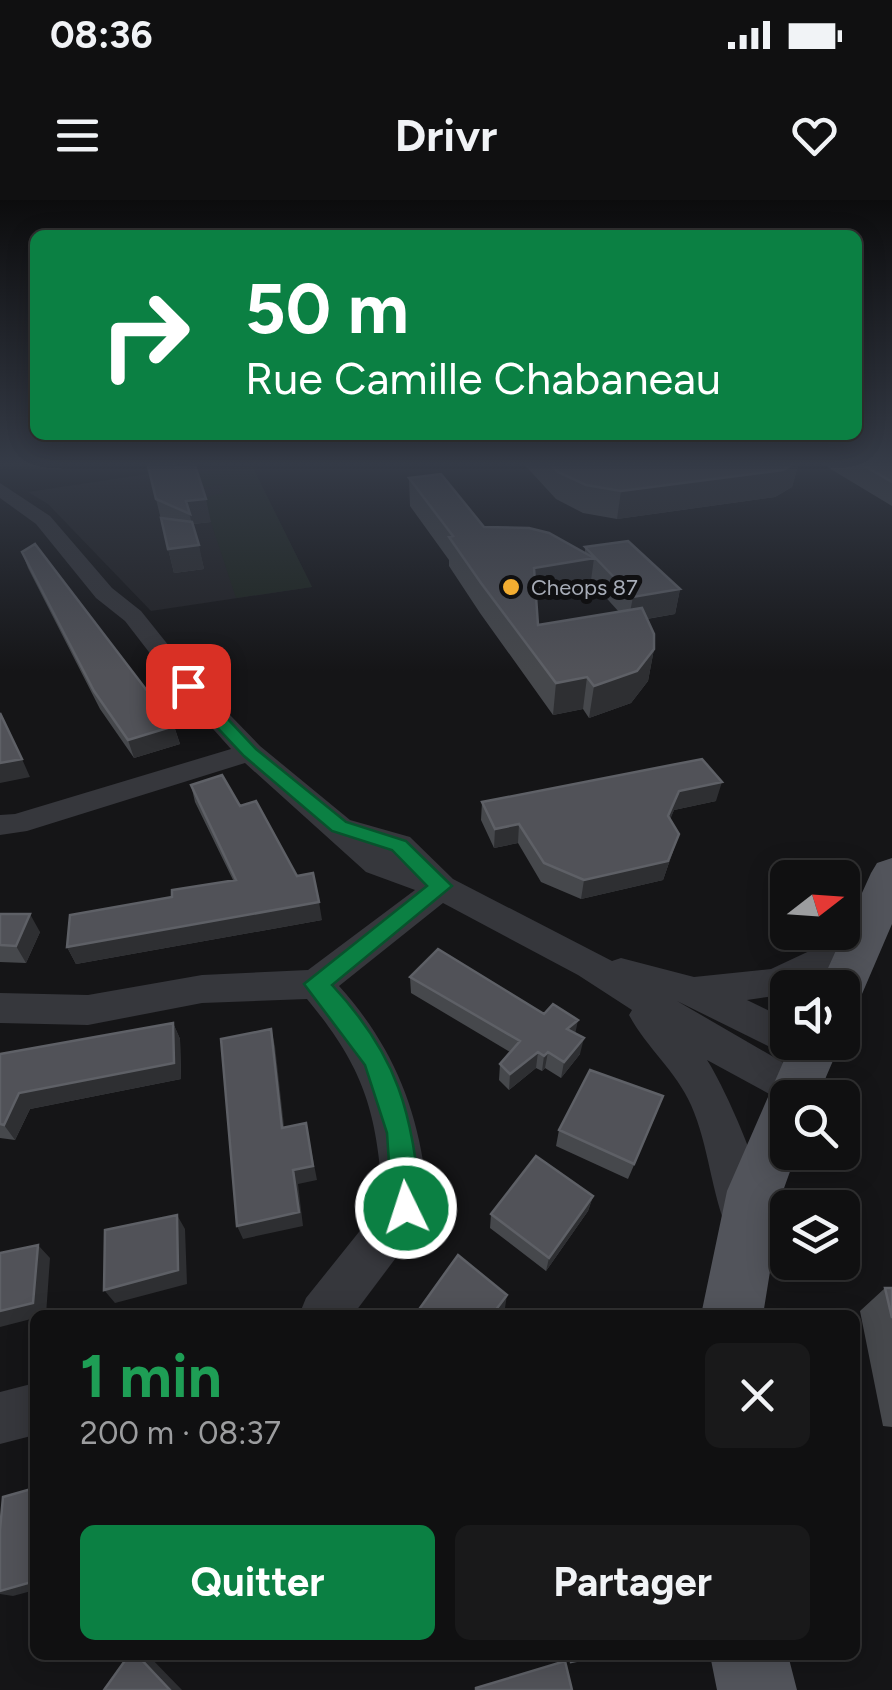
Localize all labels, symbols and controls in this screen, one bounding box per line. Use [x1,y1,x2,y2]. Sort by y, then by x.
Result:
text: 08:36 [50,12,153,58]
icon: menu [50,108,105,163]
text: Drivr [395,108,497,162]
icon: heart [787,108,842,163]
text: 50 m [245,266,409,351]
icon: right [80,270,210,400]
text: Rue Camille Chabaneau [245,351,721,405]
place label: Cheops 87 [531,574,638,601]
marker: Cheops 87 [500,576,522,598]
pin [146,644,231,729]
icon: arrive [161,659,216,714]
north arrow [770,860,860,950]
map controls [770,860,860,1280]
button: sound [770,970,860,1060]
button: search [770,1080,860,1170]
position arrow [354,1156,458,1260]
button: layers [770,1190,860,1280]
text: 1 min [80,1340,222,1412]
button: close [705,1343,810,1448]
text: 200 m · 08:37 [80,1414,281,1452]
button: Quitter [80,1525,435,1640]
button: Partager [455,1525,810,1640]

